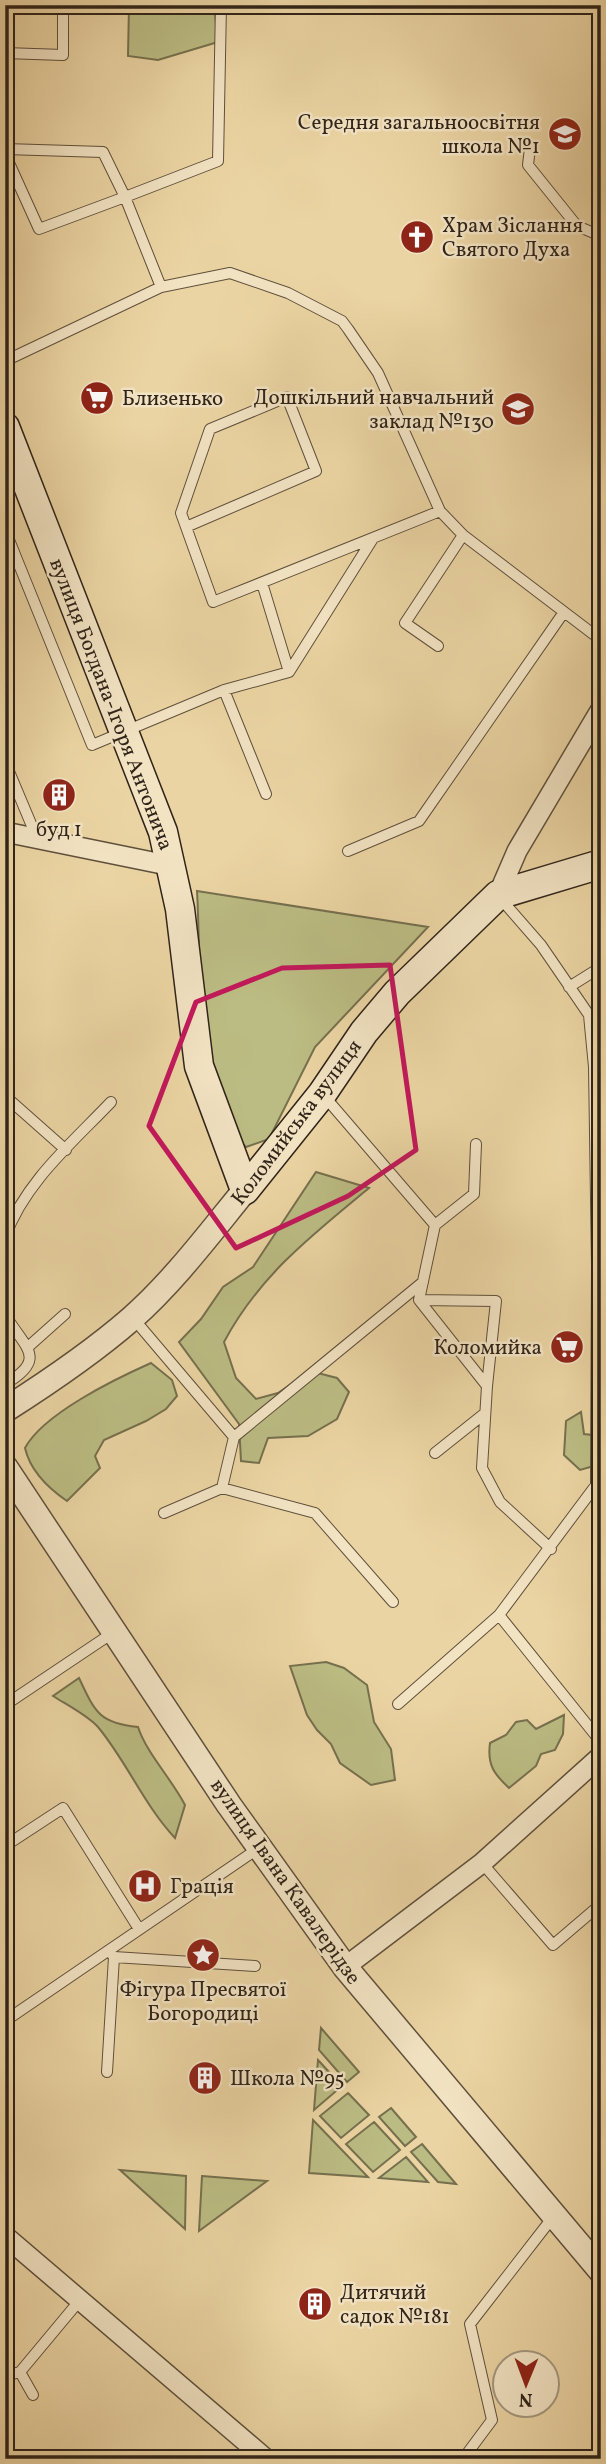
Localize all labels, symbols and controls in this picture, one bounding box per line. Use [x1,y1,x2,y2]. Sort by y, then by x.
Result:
place label: Середня загальноосвітня школа №1 [298,109,540,162]
school or university icon: Середня загальноосвітня школа №1 [546,115,584,153]
place label: Храм Зіслання Святого Духа [442,212,583,265]
church icon: Храм Зіслання Святого Духа [398,218,436,256]
supermarket icon: Близенько [78,379,116,417]
place label: Дошкільний навчальний заклад №130 [253,384,494,437]
place label: Близенько [122,385,223,414]
school or university icon: Дошкільний навчальний заклад №130 [499,390,537,428]
street label: вулиця Богдана-Ігоря Антонича [41,554,180,855]
building icon: буд 1 [40,776,78,814]
place label: буд 1 [36,816,82,845]
street label: Коломийська вулиця [225,1034,369,1212]
supermarket icon: Коломийка [548,1328,586,1366]
place label: Коломийка [433,1334,542,1363]
street label: вулиця Івана Кавалерідзе [203,1773,367,1991]
hospital icon: Грація [126,1867,164,1905]
place label: Грація [170,1873,234,1902]
place icon: Фігура Пресвятої Богородиці [184,1936,222,1974]
place label: Фігура Пресвятої Богородиці [120,1976,286,2029]
building icon: Школа №95 [186,2059,224,2097]
place label: Школа №95 [230,2065,345,2094]
place label: Дитячий садок №181 [340,2279,450,2332]
building icon: Дитячий садок №181 [296,2285,334,2323]
north arrow [490,2348,560,2418]
text: N [518,2386,533,2412]

